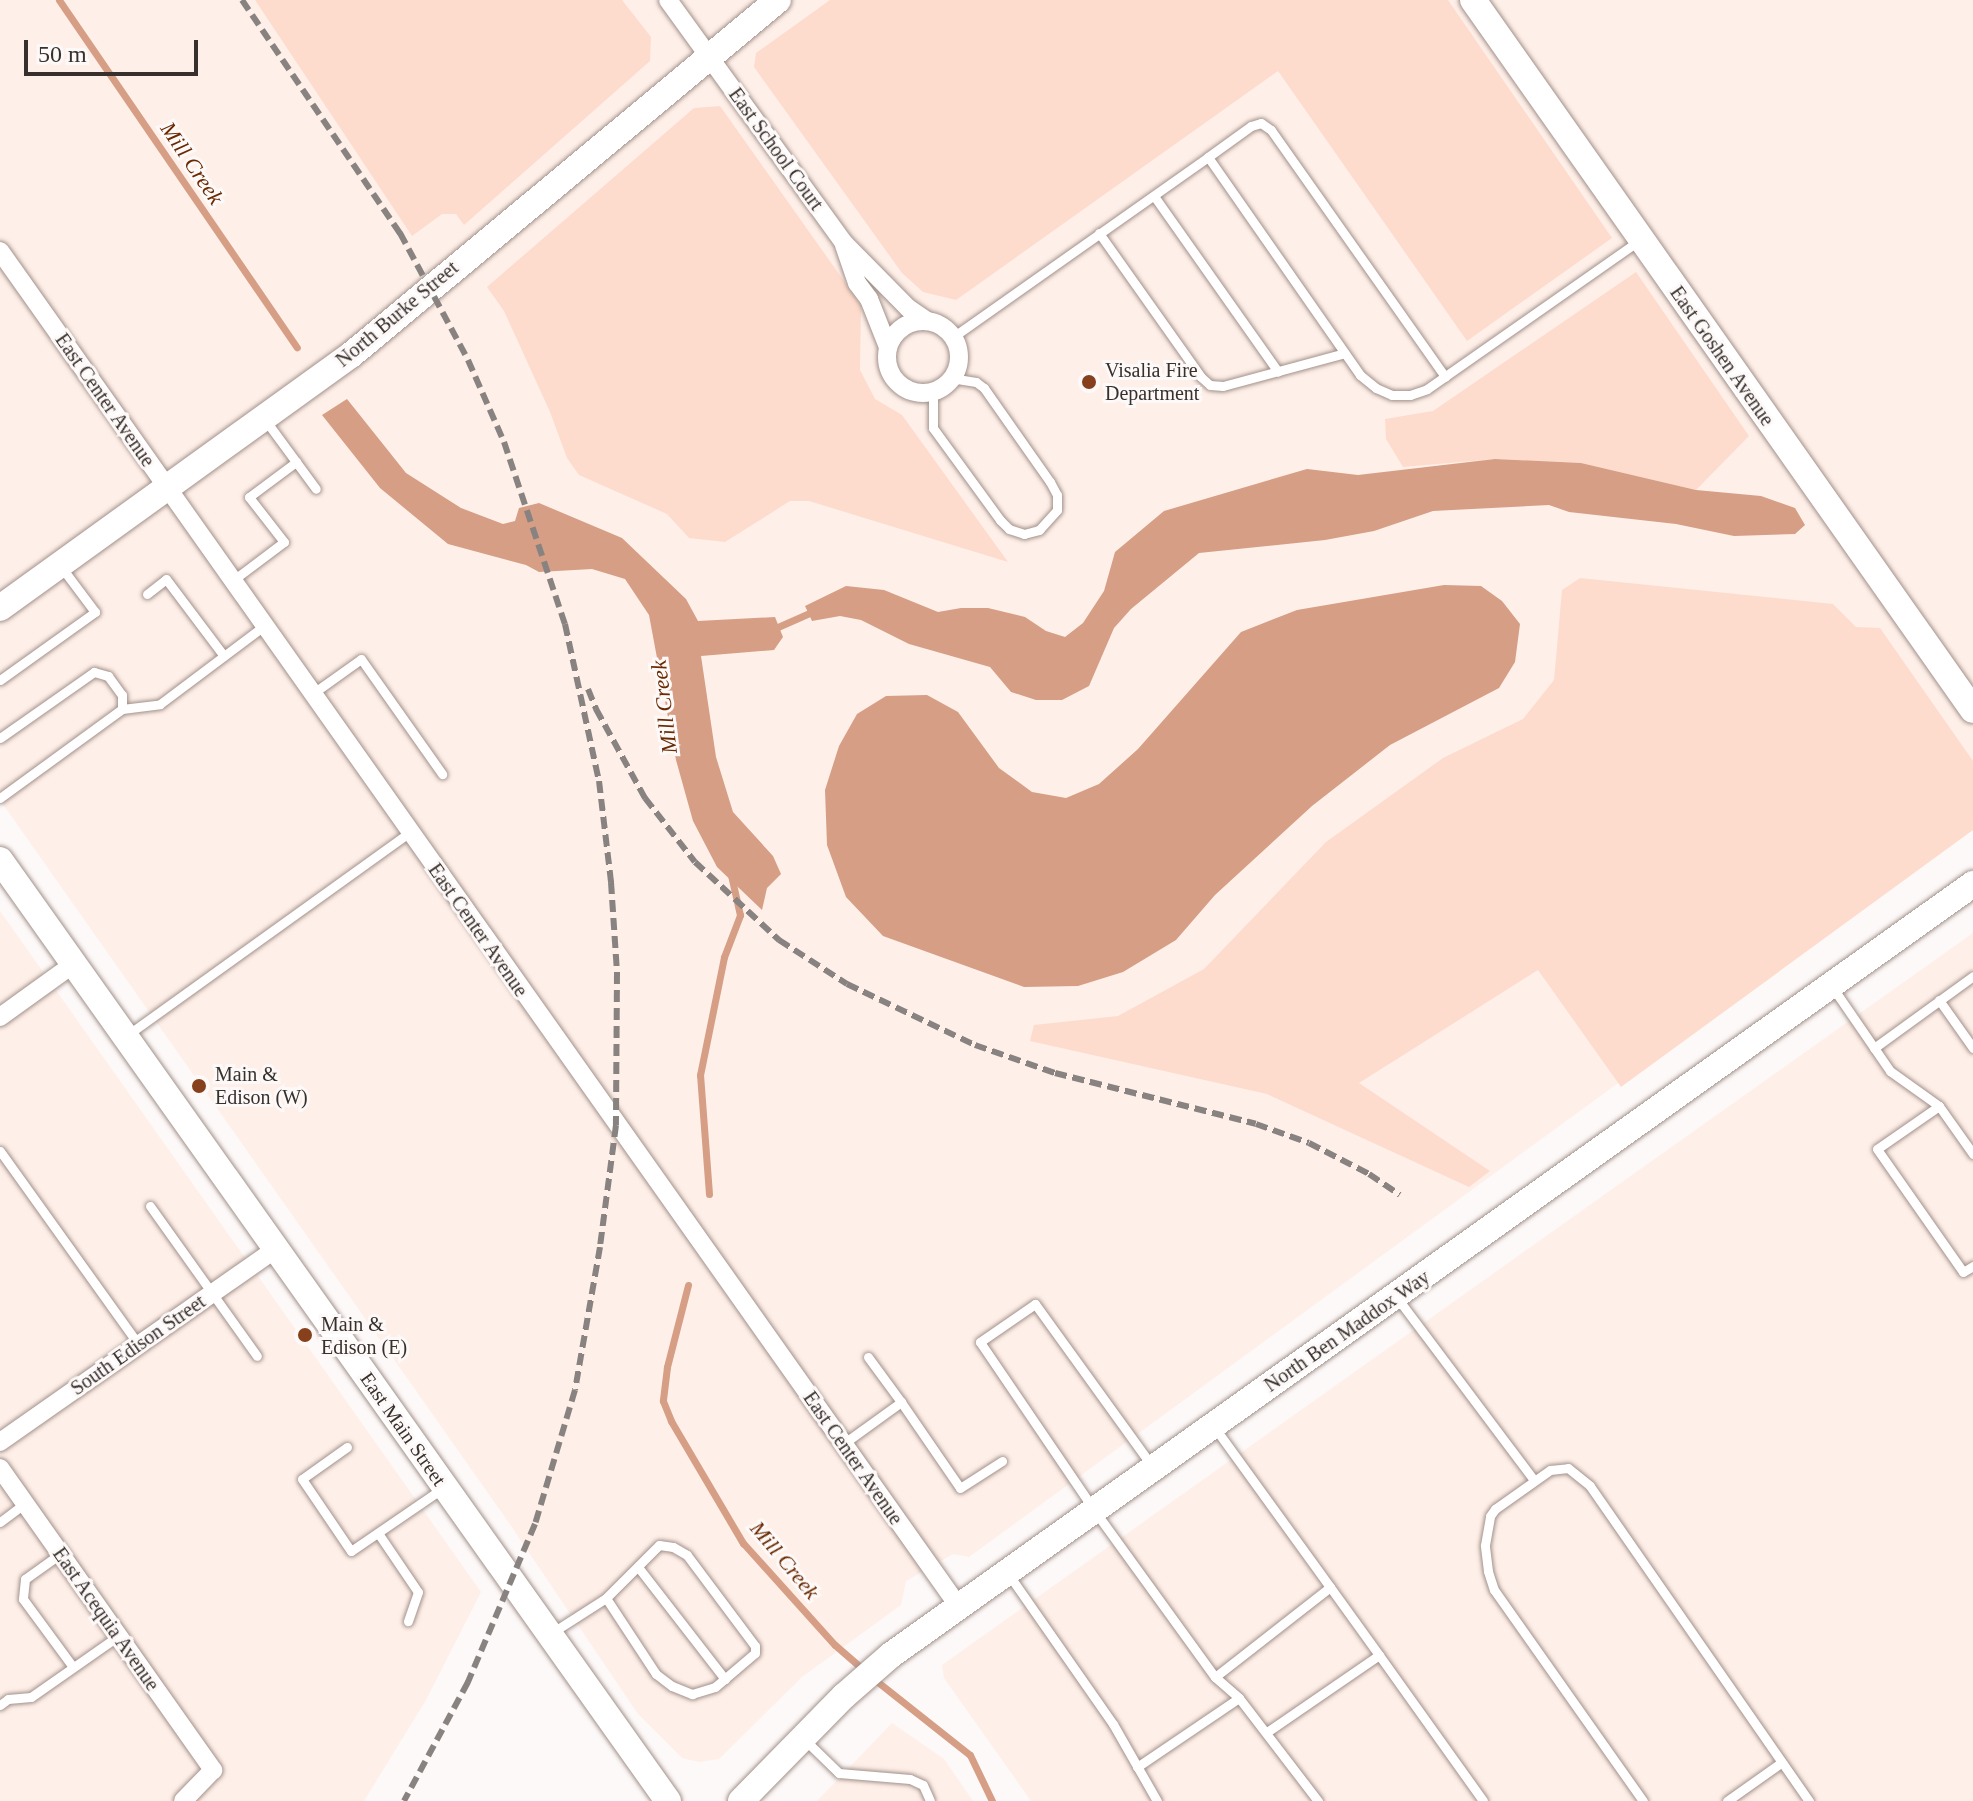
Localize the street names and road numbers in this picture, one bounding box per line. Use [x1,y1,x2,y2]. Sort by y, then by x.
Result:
street label: East School Court [724,83,828,215]
street label: North Burke Street [331,256,463,372]
street label: East Goshen Avenue [1664,281,1780,431]
street label: East Center Avenue [50,328,160,472]
street label: East Center Avenue [423,858,533,1002]
street label: North Ben Maddox Way [1260,1265,1434,1397]
street label: South Edison Street [66,1290,210,1400]
street label: East Main Street [355,1368,451,1490]
street label: East Center Avenue [798,1386,908,1530]
street label: East Acequia Avenue [47,1542,165,1696]

